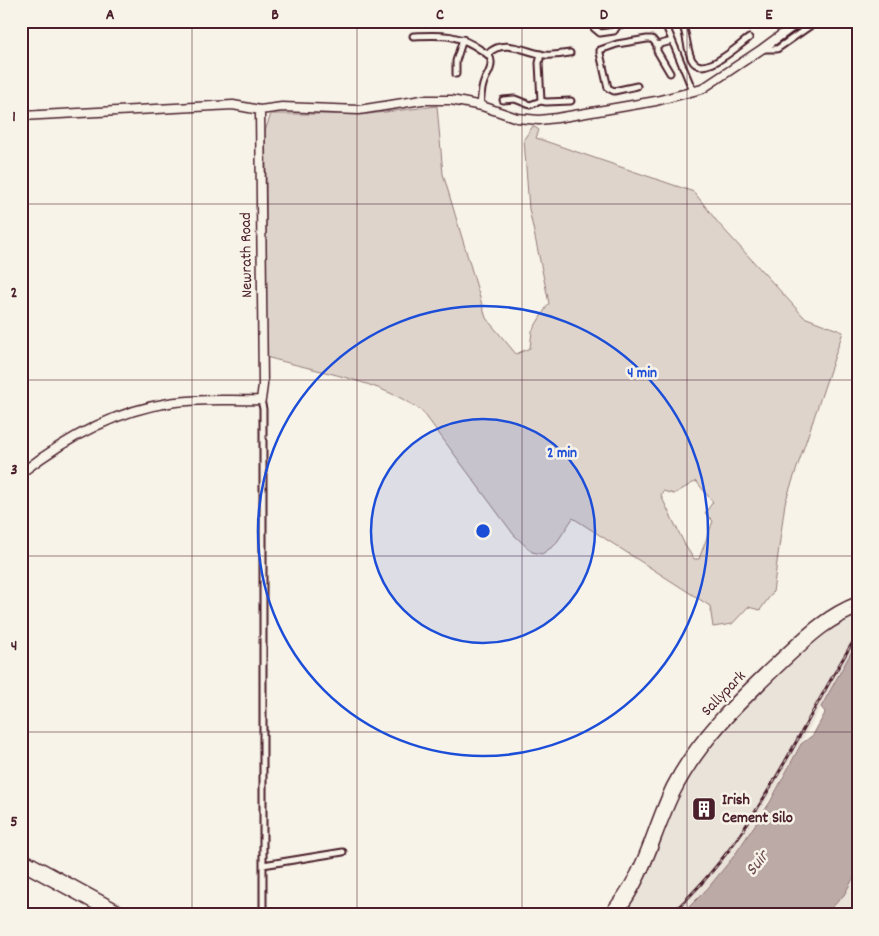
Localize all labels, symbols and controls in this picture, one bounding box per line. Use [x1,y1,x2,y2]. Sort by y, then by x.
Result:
text: A [106,4,115,27]
text: B [271,4,279,27]
text: C [436,4,444,27]
text: D [600,4,609,27]
text: E [765,4,773,27]
text: 1 [12,106,16,129]
street label: Newrath Road [235,212,259,298]
text: 2 [11,282,18,305]
text: 4 min [627,363,657,385]
text: 2 min [547,443,577,465]
text: 3 [10,459,18,482]
centre of rings [474,522,492,540]
text: 4 [11,635,17,658]
street label: Sallypark [696,666,752,722]
place label: Irish Cement Silo [722,789,793,830]
building icon: Irish Cement Silo [691,796,717,822]
text: 5 [10,811,18,834]
water label: Suir [740,844,777,882]

